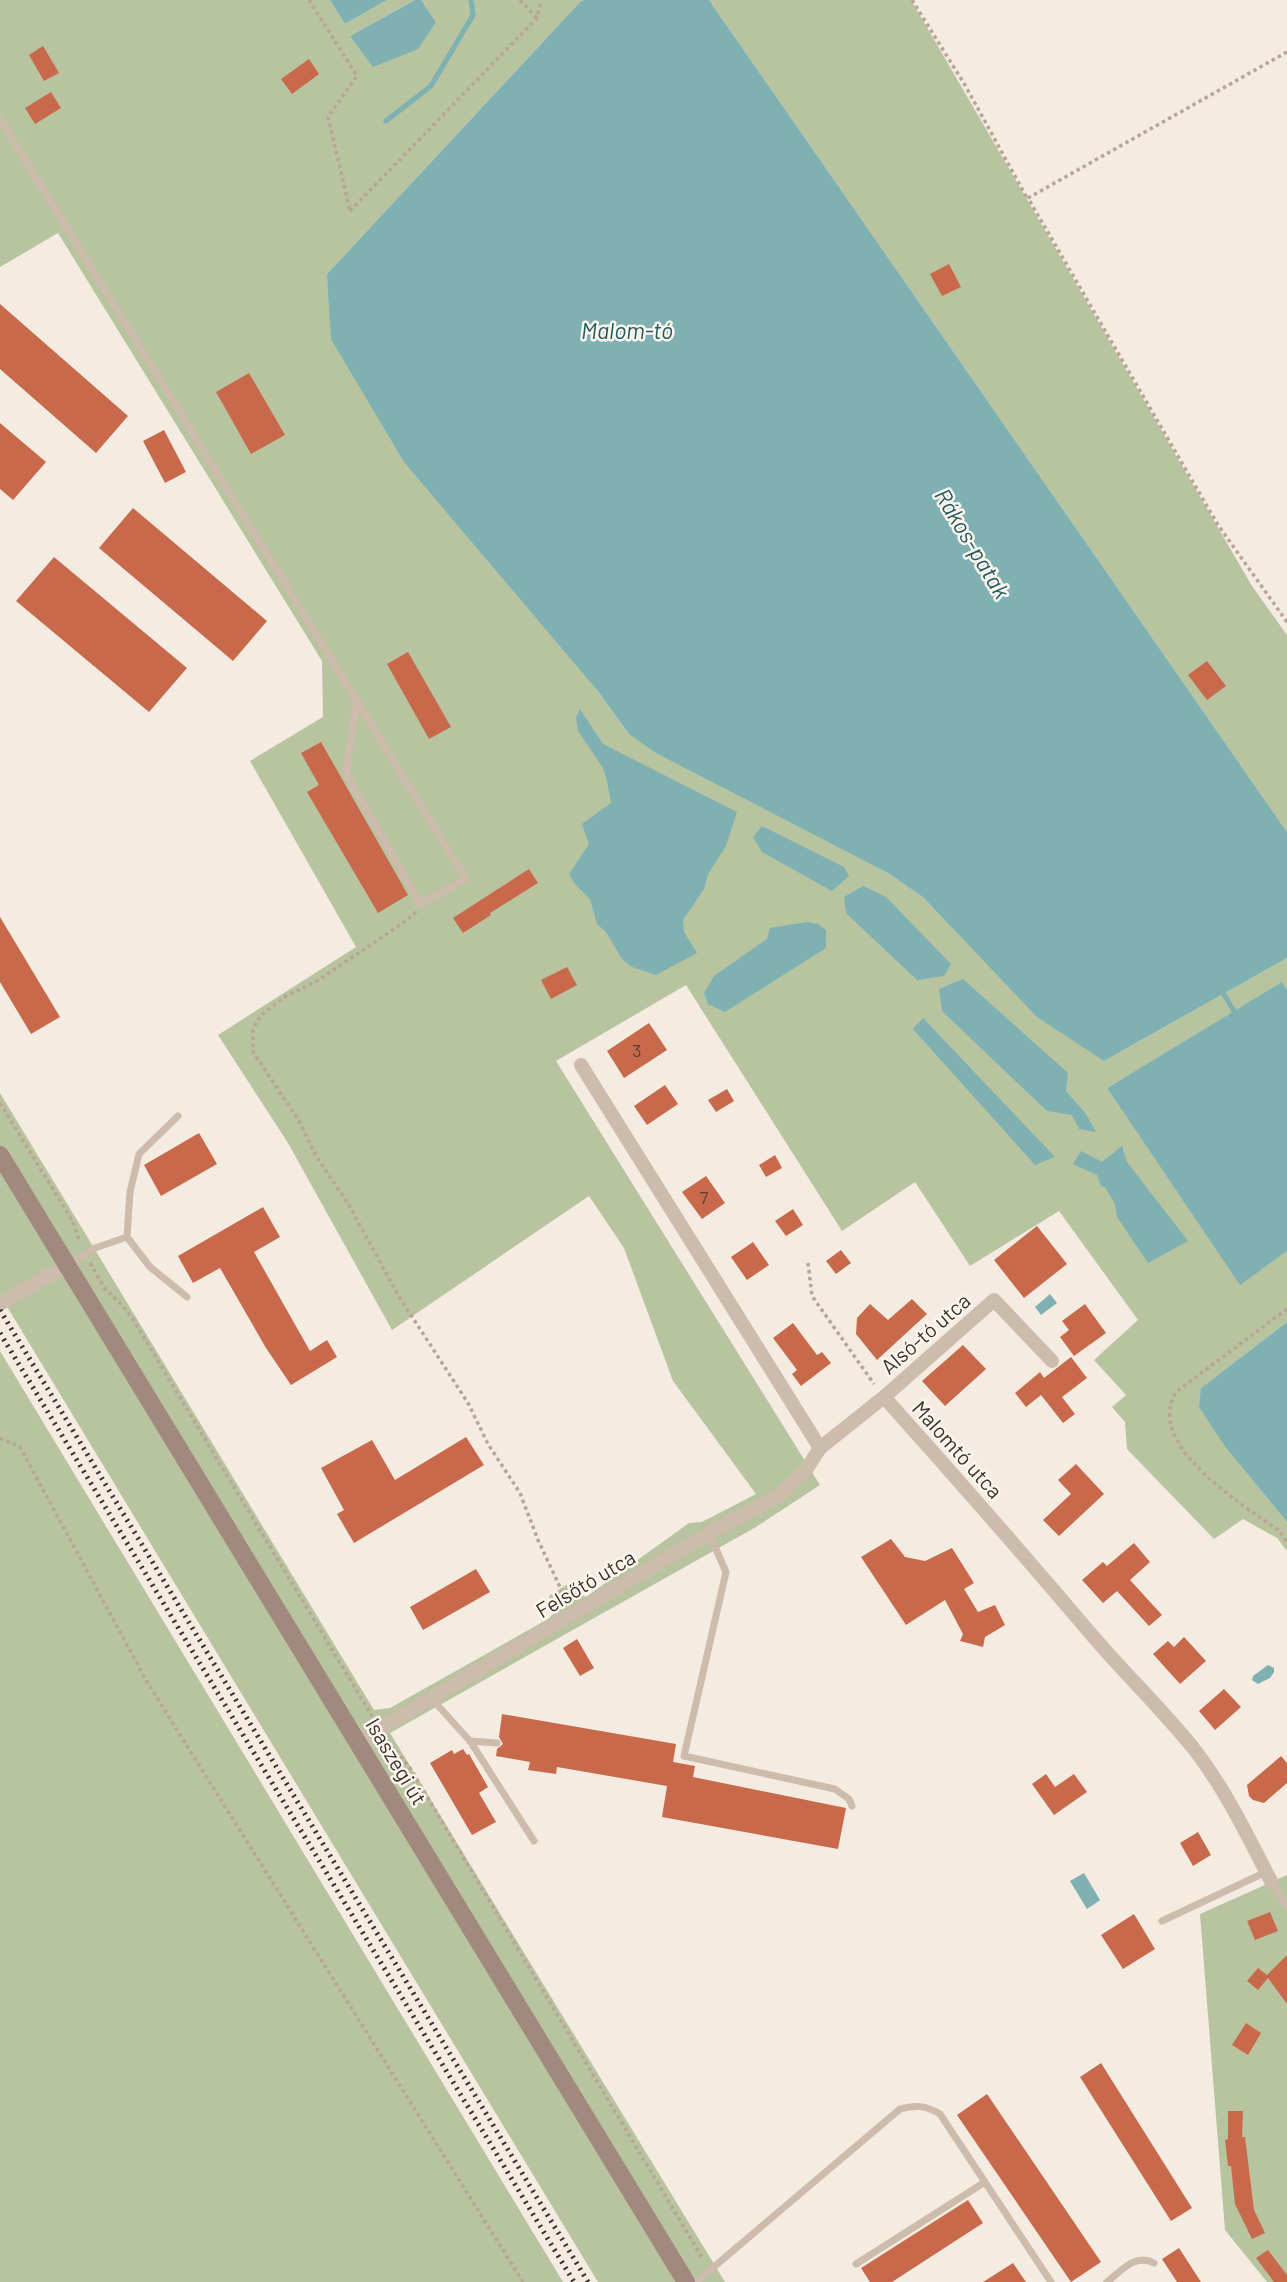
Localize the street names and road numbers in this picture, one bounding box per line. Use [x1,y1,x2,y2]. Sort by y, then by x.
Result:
street label: Alsó-tó utca [875,1287,975,1379]
street label: Malomtó utca [908,1395,1008,1503]
street label: Felsőtó utca [531,1544,639,1622]
street label: Isaszegi út [361,1713,433,1809]

